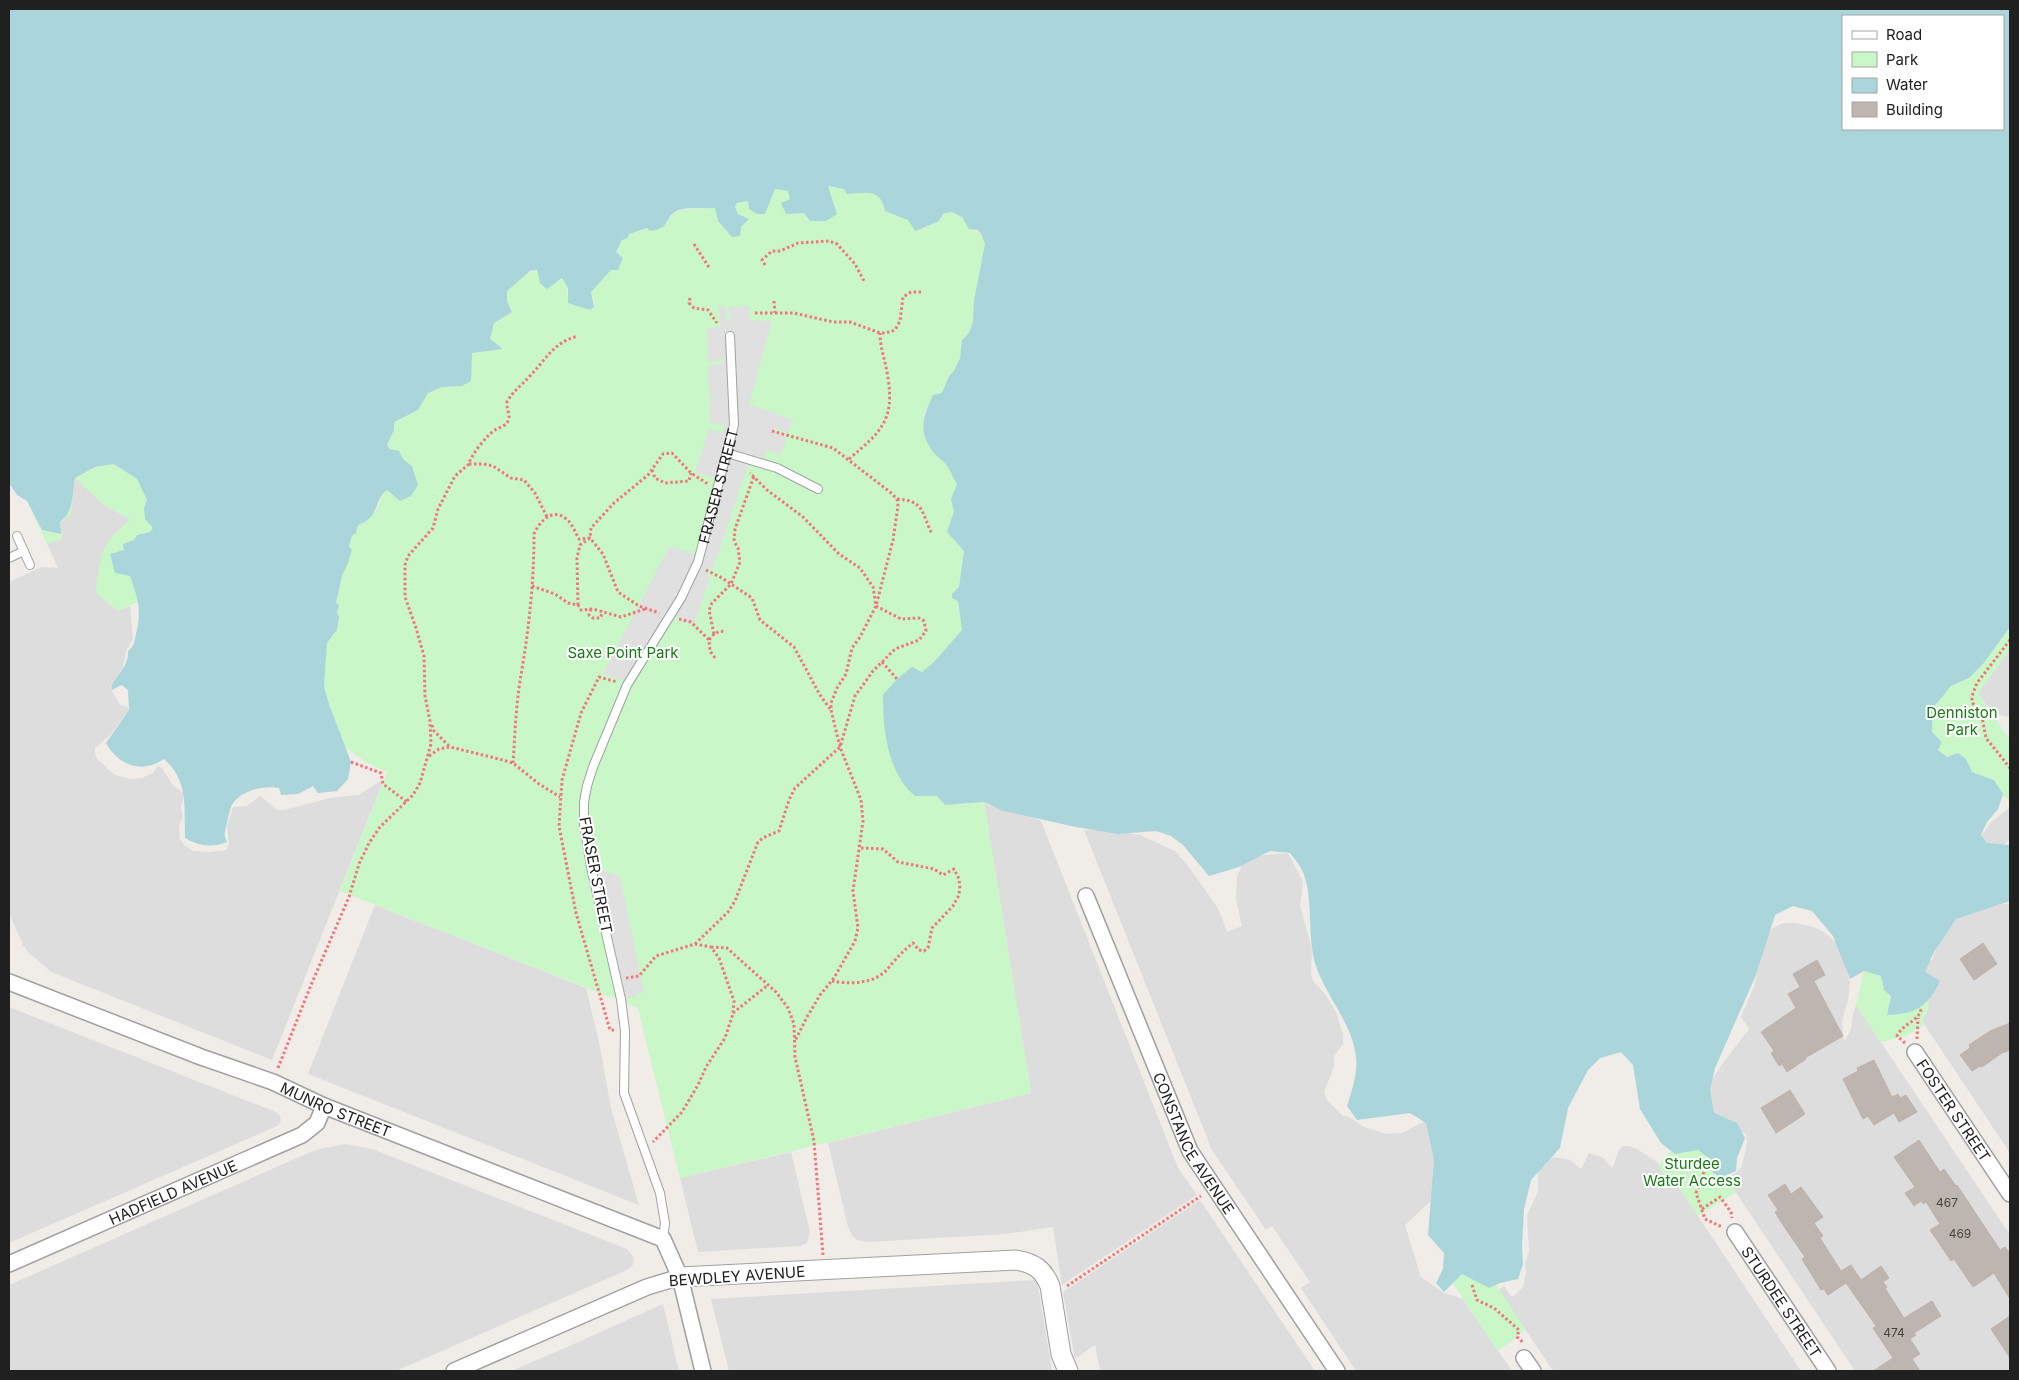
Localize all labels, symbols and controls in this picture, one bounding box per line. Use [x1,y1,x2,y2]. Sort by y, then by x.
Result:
legend [1842,15,2004,130]
text: Road [1886,25,1922,44]
text: Park [1886,50,1919,69]
text: Water [1886,75,1928,94]
text: Building [1886,100,1943,119]
street label: FRASER STREET [694,426,742,545]
park label: Saxe Point Park [567,643,679,662]
park label: Denniston Park [1926,703,1998,739]
street label: FRASER STREET [575,815,617,935]
street label: FOSTER STREET [1913,1055,1995,1165]
street label: CONSTANCE AVENUE [1149,1069,1239,1217]
street label: MUNRO STREET [278,1077,394,1141]
park label: Sturdee Water Access [1643,1154,1741,1190]
street label: HADFIELD AVENUE [106,1155,240,1228]
house number: 467 [1936,1195,1958,1210]
house number: 469 [1949,1226,1971,1241]
street label: STURDEE STREET [1738,1243,1826,1361]
street label: BEWDLEY AVENUE [668,1262,806,1290]
house number: 474 [1883,1325,1905,1340]

